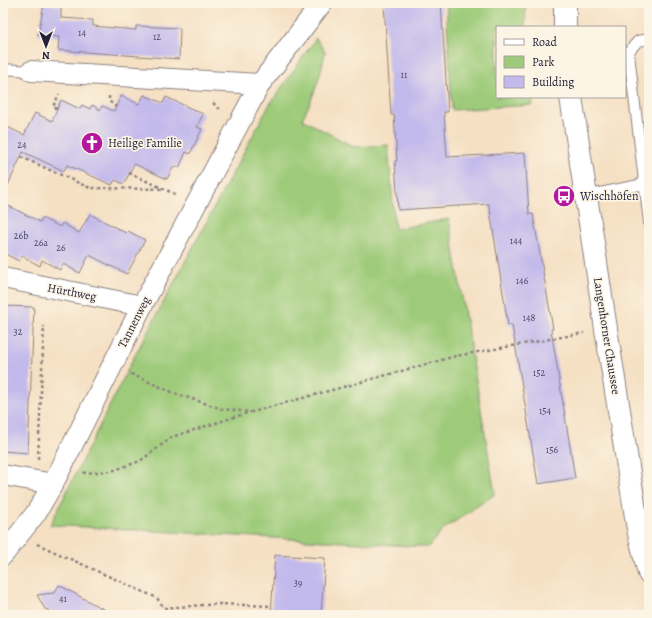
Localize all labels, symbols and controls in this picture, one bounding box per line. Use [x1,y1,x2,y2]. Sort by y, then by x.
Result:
north arrow [26,26,66,66]
house number: 14 [78,26,86,39]
legend [496,26,626,98]
house number: 12 [153,30,161,43]
text: Road [532,34,558,50]
text: N [42,48,50,63]
text: Park [532,54,555,70]
house number: 11 [401,68,408,81]
text: Building [532,74,574,90]
church icon: Heilige Familie [79,130,105,156]
place label: Heilige Familie [108,135,182,151]
house number: 24 [17,138,27,151]
bus stop icon: Wischhöfen [551,183,577,209]
place label: Wischhöfen [579,188,639,204]
house number: 26b [14,229,28,242]
house number: 144 [510,234,523,247]
house number: 26a [34,236,48,249]
house number: 26 [56,241,66,254]
house number: 146 [516,274,529,287]
street label: Langenhorner Chaussee [590,276,624,396]
street label: Hürthweg [46,279,98,305]
street label: Tannenweg [114,293,154,351]
house number: 148 [523,311,536,324]
house number: 32 [14,325,23,338]
house number: 152 [533,366,545,379]
house number: 154 [539,404,552,417]
house number: 156 [546,443,559,456]
house number: 39 [294,576,303,589]
house number: 41 [59,592,68,605]

